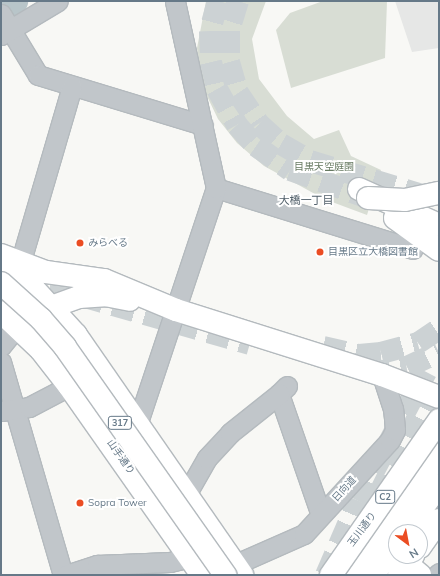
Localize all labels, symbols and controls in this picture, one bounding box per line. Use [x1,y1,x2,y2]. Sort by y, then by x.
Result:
park label: 目黒天空庭園 [294,161,354,173]
district label: 大橋一丁目 [279,193,333,207]
place label: みらべる [88,237,128,249]
marker: みらべる [75,238,85,248]
place label: 目黒区立大橋図書館 [328,246,418,258]
marker: 目黒区立大橋図書館 [315,247,325,257]
road number: 317 [107,416,133,430]
street label: 山手通り [105,437,137,477]
street label: 日向道 [330,474,358,504]
road number: C2 [375,490,395,504]
place label: Sopra Tower [88,497,147,509]
marker: Sopra Tower [75,498,85,508]
street label: 玉川通り [345,509,379,549]
north arrow [388,524,428,564]
text: N [407,545,421,561]

